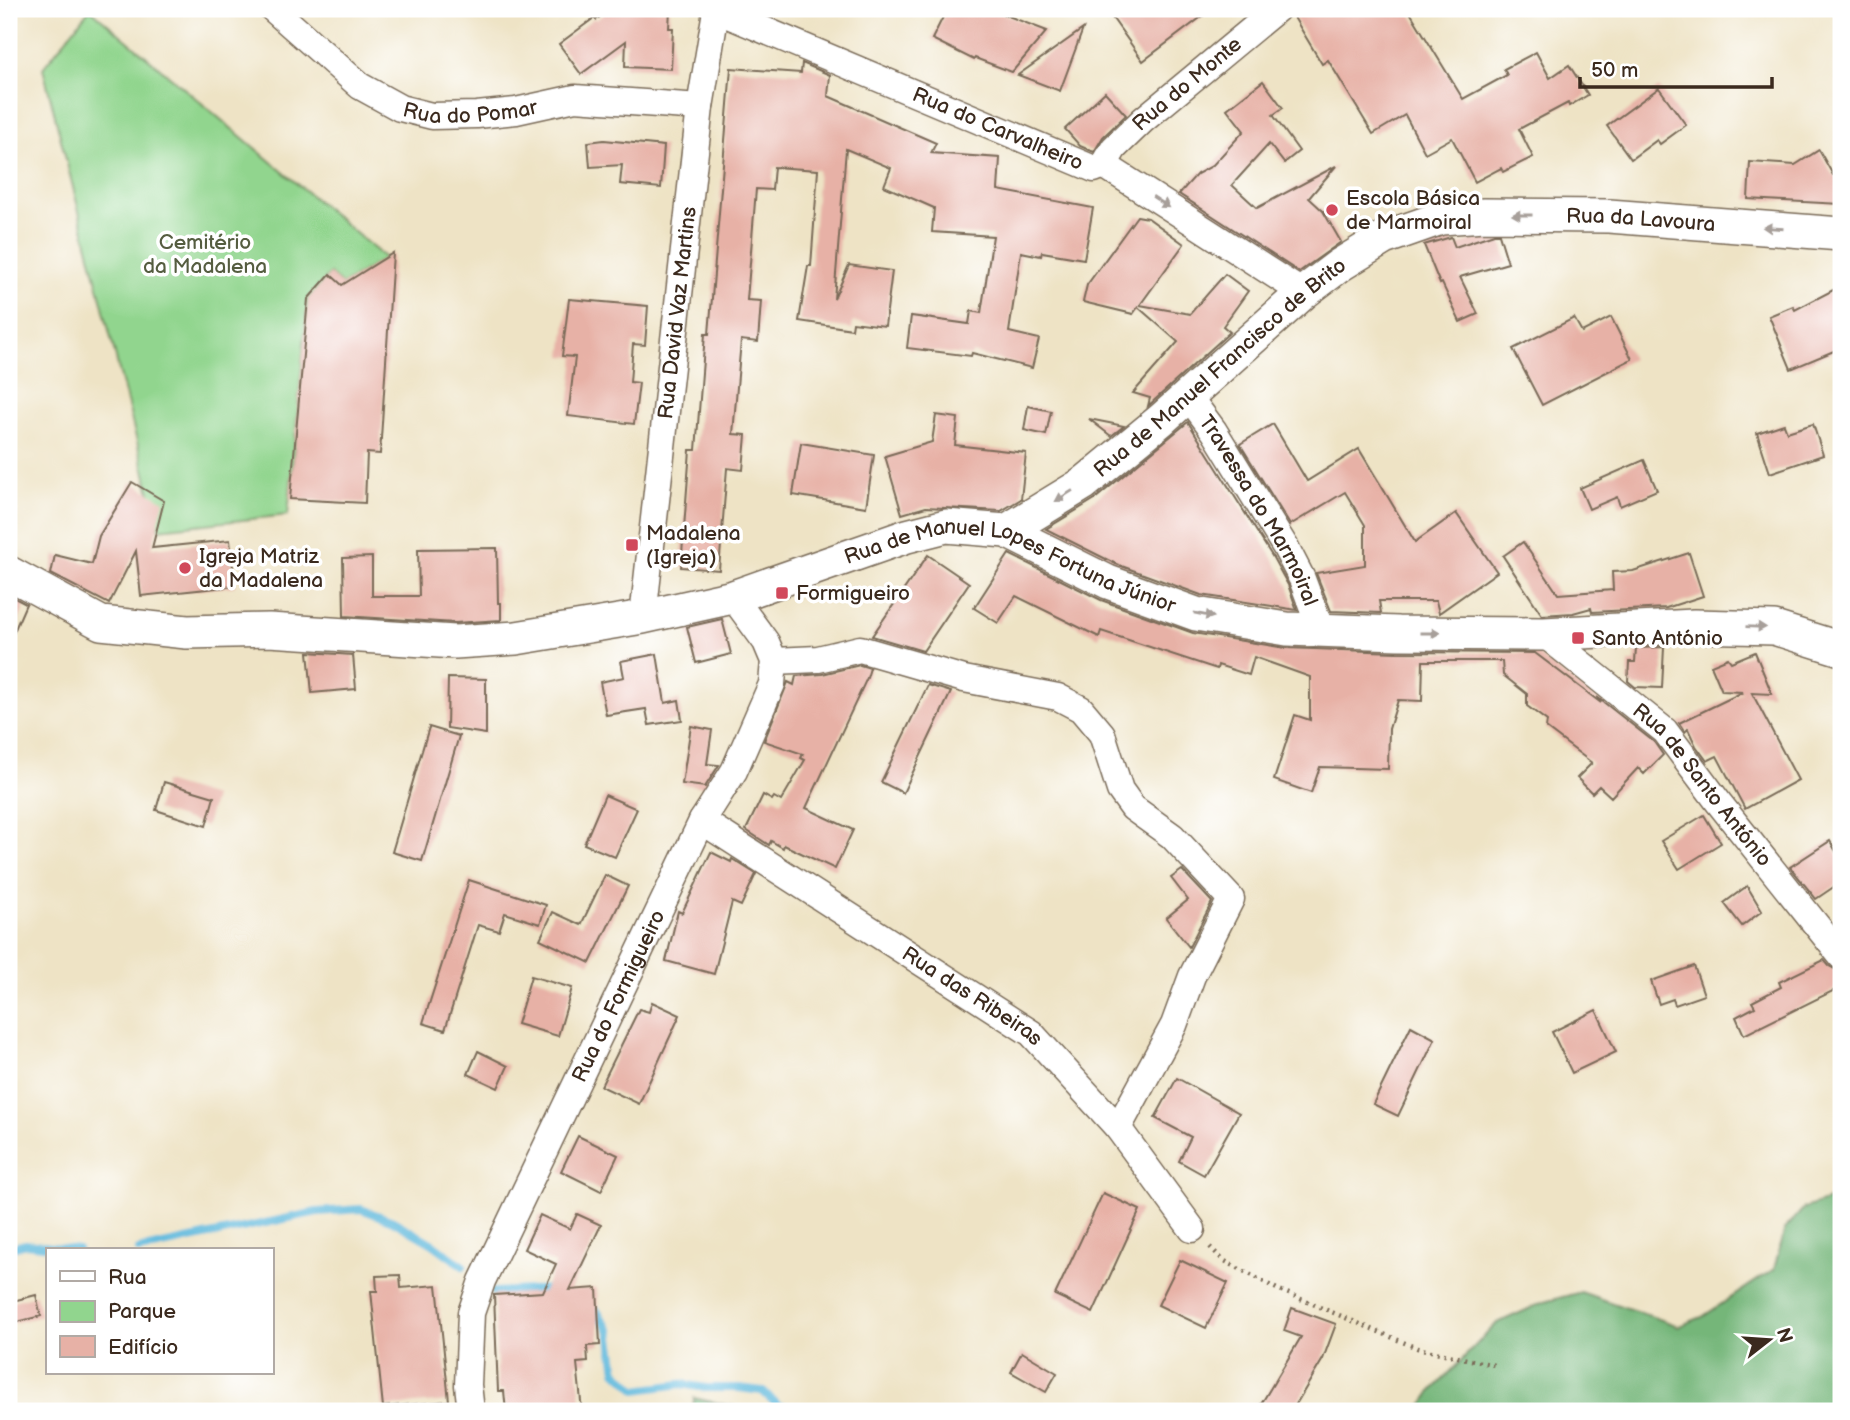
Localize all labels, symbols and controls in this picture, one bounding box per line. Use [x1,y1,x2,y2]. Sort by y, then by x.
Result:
street label: Rua do Monte [1127,32,1247,136]
scale bar [1580,46,1773,90]
text: 50 m [1591,58,1638,83]
street label: Rua do Carvalheiro [909,82,1087,176]
street label: Rua do Pomar [400,95,540,129]
place label: Escola Básica de Marmoiral [1346,186,1480,235]
one-way arrow [1151,195,1171,208]
marker: Escola Básica de Marmoiral [1324,202,1340,218]
street label: Rua da Lavoura [1566,204,1716,237]
street label: Rua David Vaz Martins [653,205,702,420]
one-way arrow [1510,209,1532,221]
one-way arrow [1762,222,1784,233]
park label: Cemitério da Madalena [143,230,267,279]
street label: Rua de Manuel Francisco de Brito [1089,253,1351,483]
street label: Travessa do Marmoiral [1193,410,1323,609]
one-way arrow [1054,489,1074,502]
street label: Rua de Manuel Lopes Fortuna Júnior [841,514,1179,619]
place label: Madalena (Igreja) [646,521,741,570]
marker: Madalena (Igreja) [624,537,640,553]
place label: Igreja Matriz da Madalena [199,544,323,593]
marker: Igreja Matriz da Madalena [177,560,193,576]
place label: Formigueiro [796,581,910,606]
marker: Formigueiro [774,585,790,601]
one-way arrow [1193,610,1215,621]
one-way arrow [1745,622,1767,633]
place label: Santo António [1592,626,1723,651]
one-way arrow [1420,627,1442,639]
marker: Santo António [1570,630,1586,646]
street label: Rua de Santo António [1628,698,1777,872]
street label: Rua do Formigueiro [567,906,671,1086]
street label: Rua das Ribeiras [897,941,1048,1051]
legend [46,1248,273,1374]
text: Rua [108,1265,147,1290]
text: Parque [108,1299,176,1324]
north arrow [1734,1304,1804,1374]
text: N [1771,1325,1797,1346]
text: Edifício [108,1335,178,1360]

